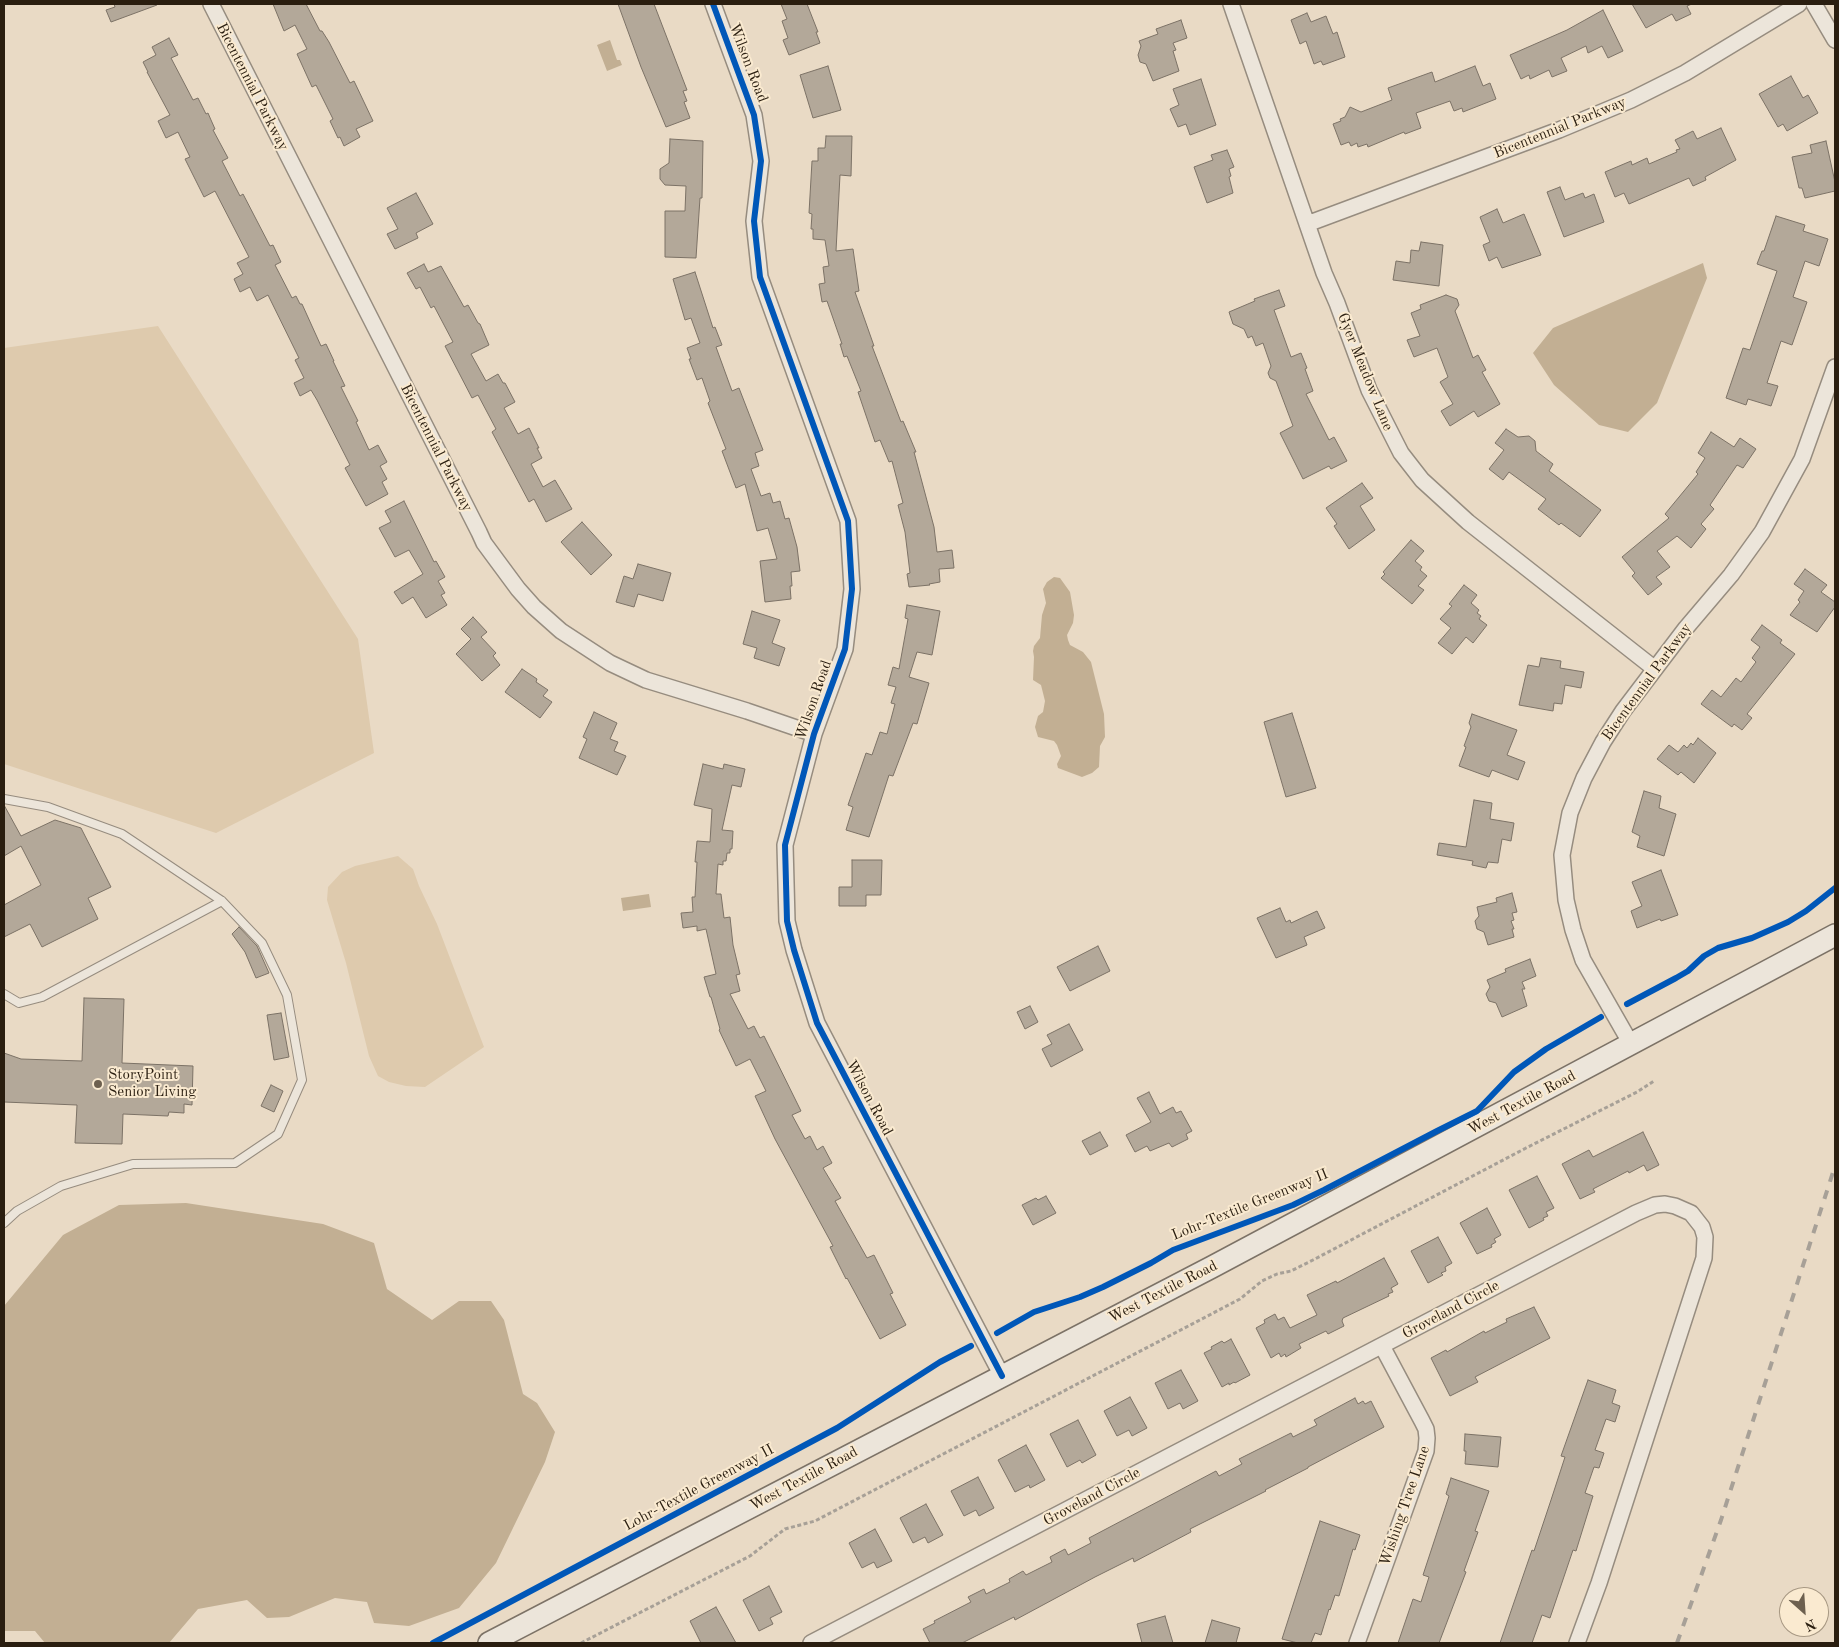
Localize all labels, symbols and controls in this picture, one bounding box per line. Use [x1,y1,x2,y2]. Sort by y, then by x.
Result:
street label: Bicentennial Parkway [212,20,292,154]
street label: Wilson Road [725,21,771,105]
street label: Bicentennial Parkway [1491,93,1629,163]
street label: Gyer Meadow Lane [1333,310,1397,434]
street label: Bicentennial Parkway [396,381,476,515]
street label: Bicentennial Parkway [1598,620,1696,744]
street label: Wilson Road [792,658,836,742]
street label: Wilson Road [842,1057,896,1139]
place label: StoryPoint Senior Living [108,1066,196,1101]
street label: West Textile Road [1465,1067,1579,1139]
marker: StoryPoint Senior Living [92,1078,104,1090]
street label: Lohr-Textile Greenway II [1169,1165,1331,1245]
street label: West Textile Road [1106,1257,1220,1327]
street label: Groveland Circle [1399,1277,1503,1343]
street label: Lohr-Textile Greenway II [621,1441,777,1535]
street label: West Textile Road [747,1443,861,1515]
street label: Wishing Tree Lane [1376,1444,1434,1568]
street label: Groveland Circle [1040,1464,1144,1530]
north arrow [1779,1587,1829,1637]
text: N [1802,1616,1818,1633]

